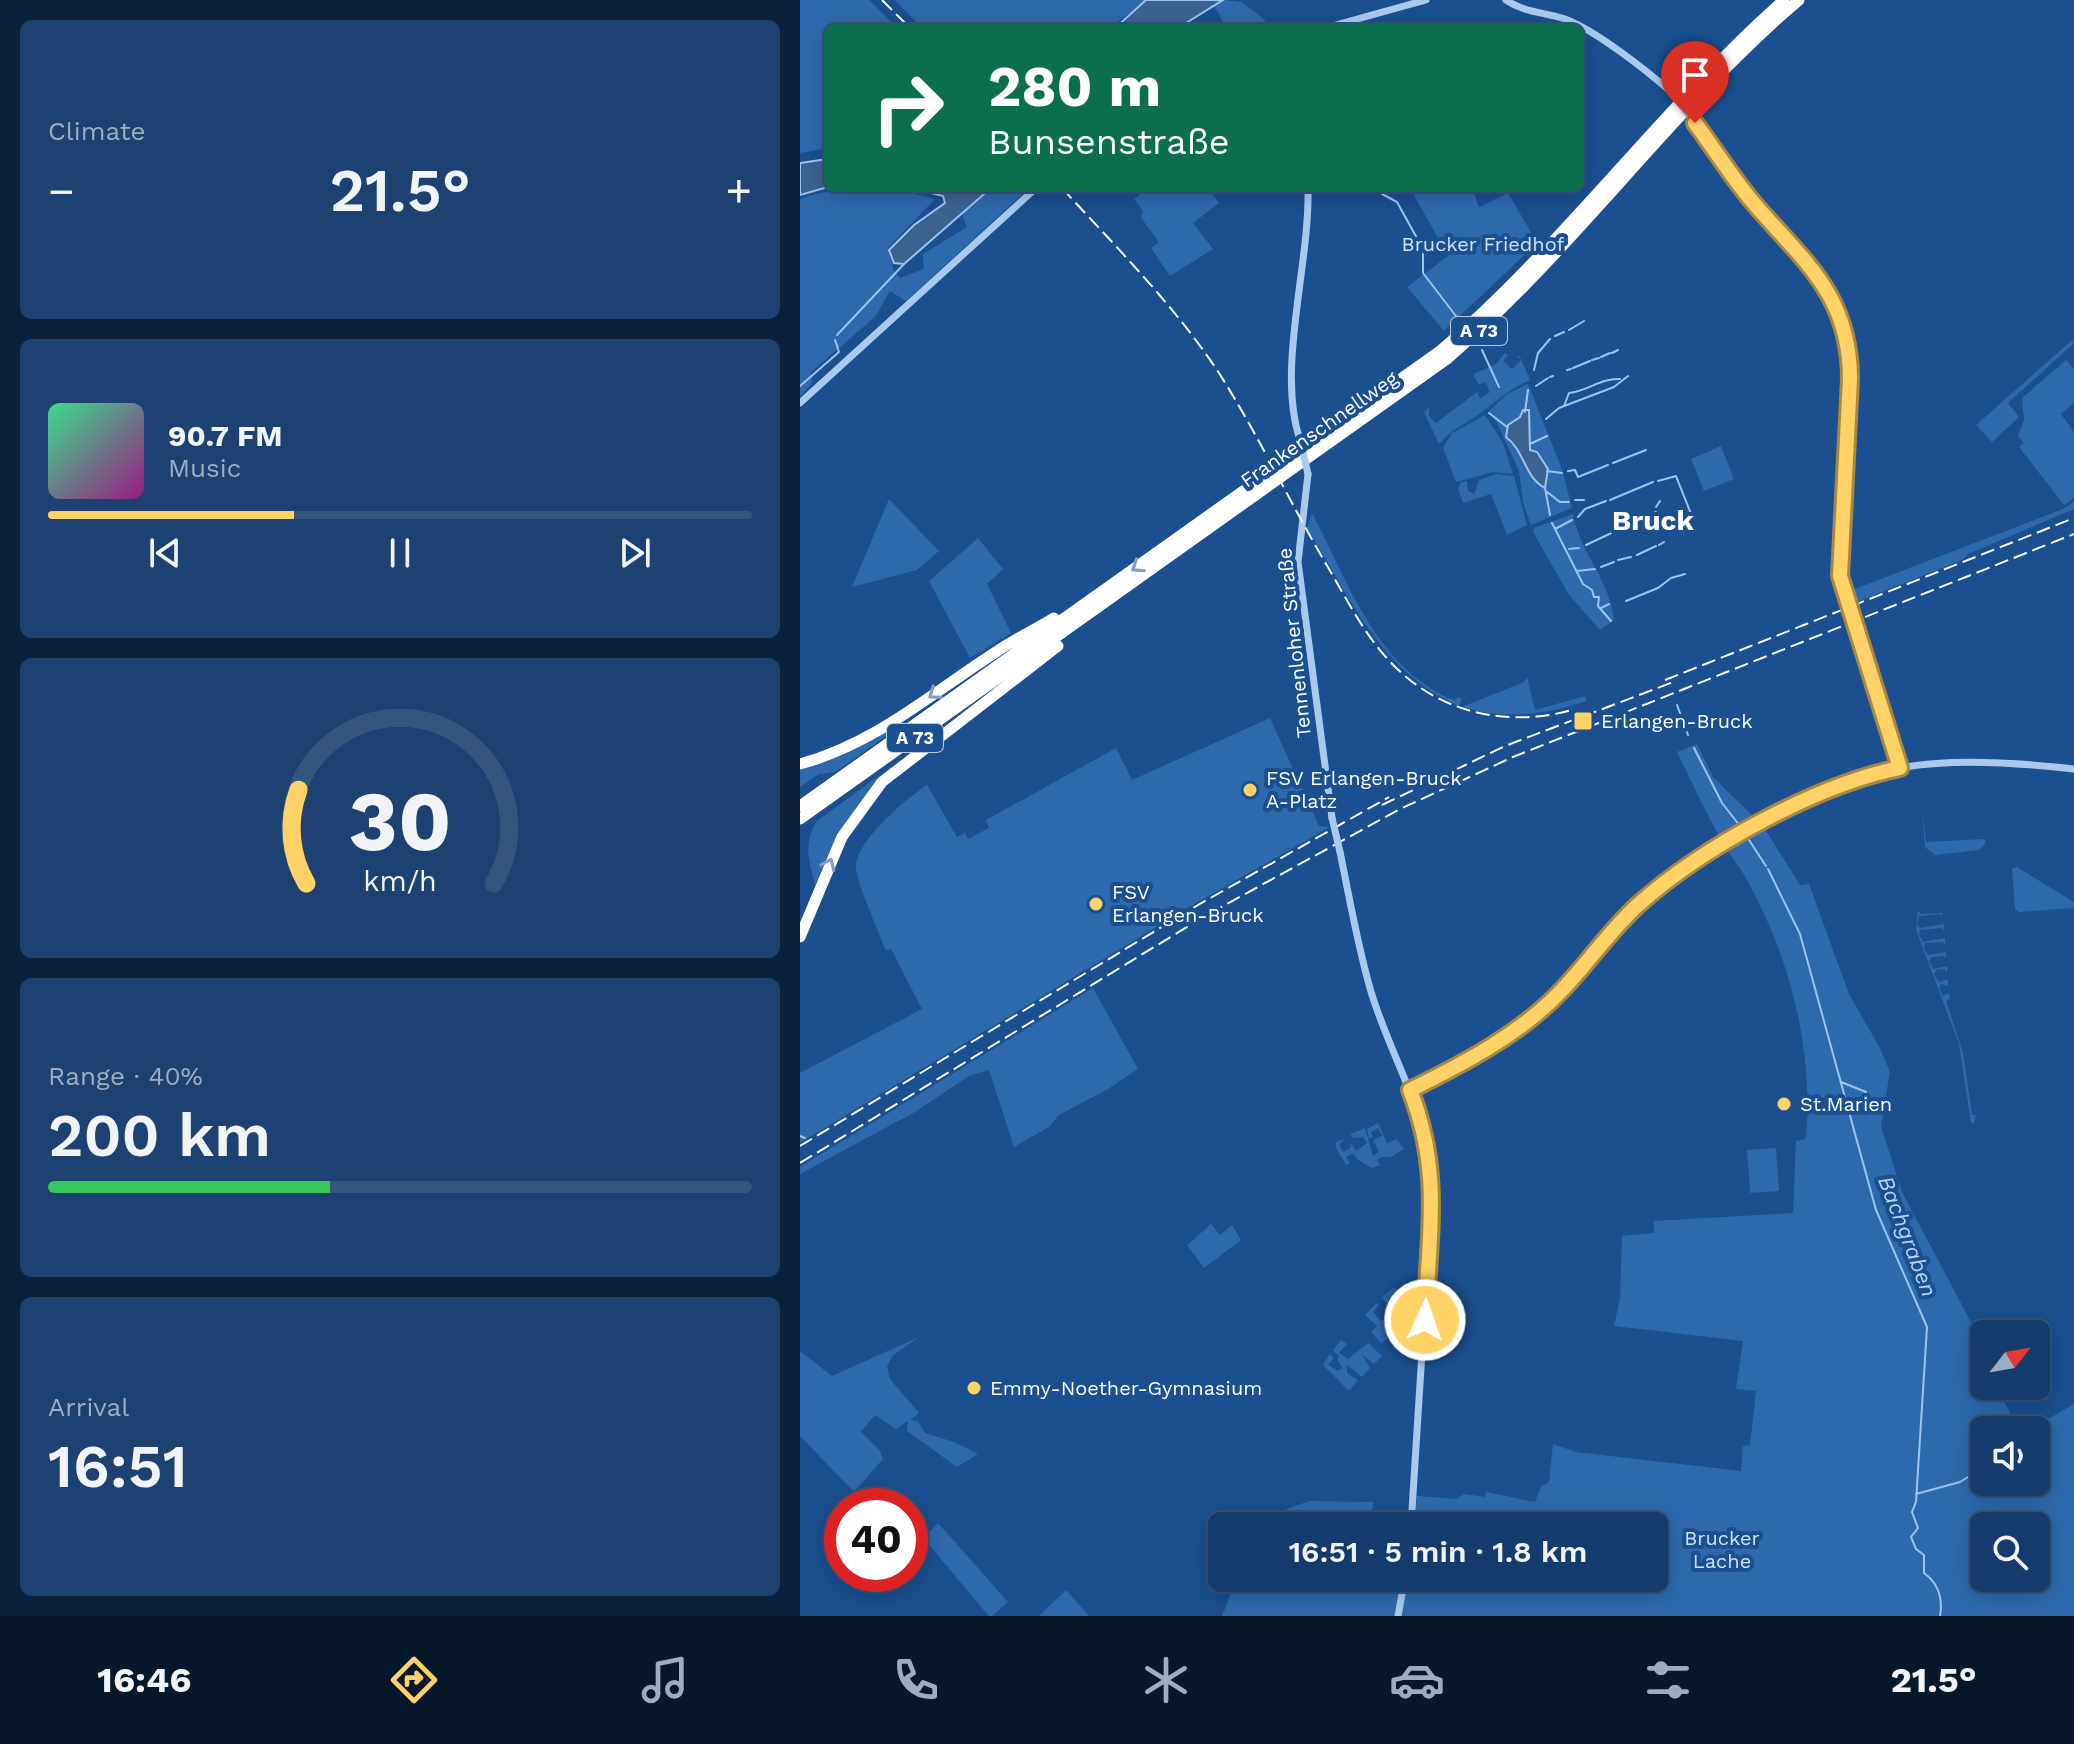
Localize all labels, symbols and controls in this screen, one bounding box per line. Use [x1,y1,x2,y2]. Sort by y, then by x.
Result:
pin [1661,41,1729,123]
icon: arrive [1673,53,1717,97]
text: 280 m [988,54,1161,120]
icon: right [856,56,960,160]
text: Climate [48,116,146,146]
text: Bunsenstraße [988,121,1230,163]
text: 21.5° [329,155,471,226]
text: − [48,165,75,217]
text: + [725,165,752,217]
park label: Brucker Friedhof [1402,232,1565,256]
road number: A 73 [1451,317,1507,345]
street label: Frankenschnellweg [1236,366,1403,492]
text: 90.7 FM [168,418,283,453]
text: Music [168,453,241,483]
district label: Bruck [1612,504,1694,537]
icon: previous [143,531,187,575]
icon: pause [378,531,422,575]
icon: next [613,531,657,575]
street label: Tennenloher Straße [1272,547,1316,739]
one-way arrow [1131,557,1146,572]
one-way arrow [929,684,943,699]
place label: Erlangen-Bruck [1601,709,1753,733]
marker: Erlangen-Bruck [1572,710,1594,732]
road number: A 73 [887,724,943,752]
place label: FSV Erlangen-Bruck A-Platz [1266,766,1461,813]
text: 30 [349,773,451,870]
marker: FSV Erlangen-Bruck A-Platz [1241,781,1259,799]
one-way arrow [819,858,835,873]
text: km/h [363,864,437,898]
place label: FSV Erlangen-Bruck [1112,880,1264,927]
marker: FSV Erlangen-Bruck [1087,895,1105,913]
text: Range · 40% [48,1061,203,1091]
place label: St.Marien [1800,1092,1892,1116]
marker: St.Marien [1775,1095,1793,1113]
text: 200 km [48,1100,271,1171]
water label: Bachgraben [1873,1172,1942,1300]
position arrow [1383,1278,1467,1362]
north arrow [1970,1320,2050,1400]
map controls [1970,1320,2050,1592]
place label: Emmy-Noether-Gymnasium [990,1376,1262,1400]
marker: Emmy-Noether-Gymnasium [965,1379,983,1397]
text: Arrival [48,1392,129,1422]
button: sound [1970,1416,2050,1496]
text: 16:51 [48,1431,188,1502]
speed limit sign: 40 [824,1488,928,1592]
button: search [1970,1512,2050,1592]
park label: Brucker Lache [1684,1526,1760,1573]
text: 16:51 · 5 min · 1.8 km [1289,1534,1587,1569]
icon: directions [386,1652,442,1708]
icon: music [637,1652,693,1708]
icon: phone [888,1652,944,1708]
icon: climate [1138,1652,1194,1708]
icon: car [1389,1652,1445,1708]
icon: filters [1640,1652,1696,1708]
text: 16:46 [97,1659,191,1701]
text: 21.5° [1890,1659,1977,1701]

